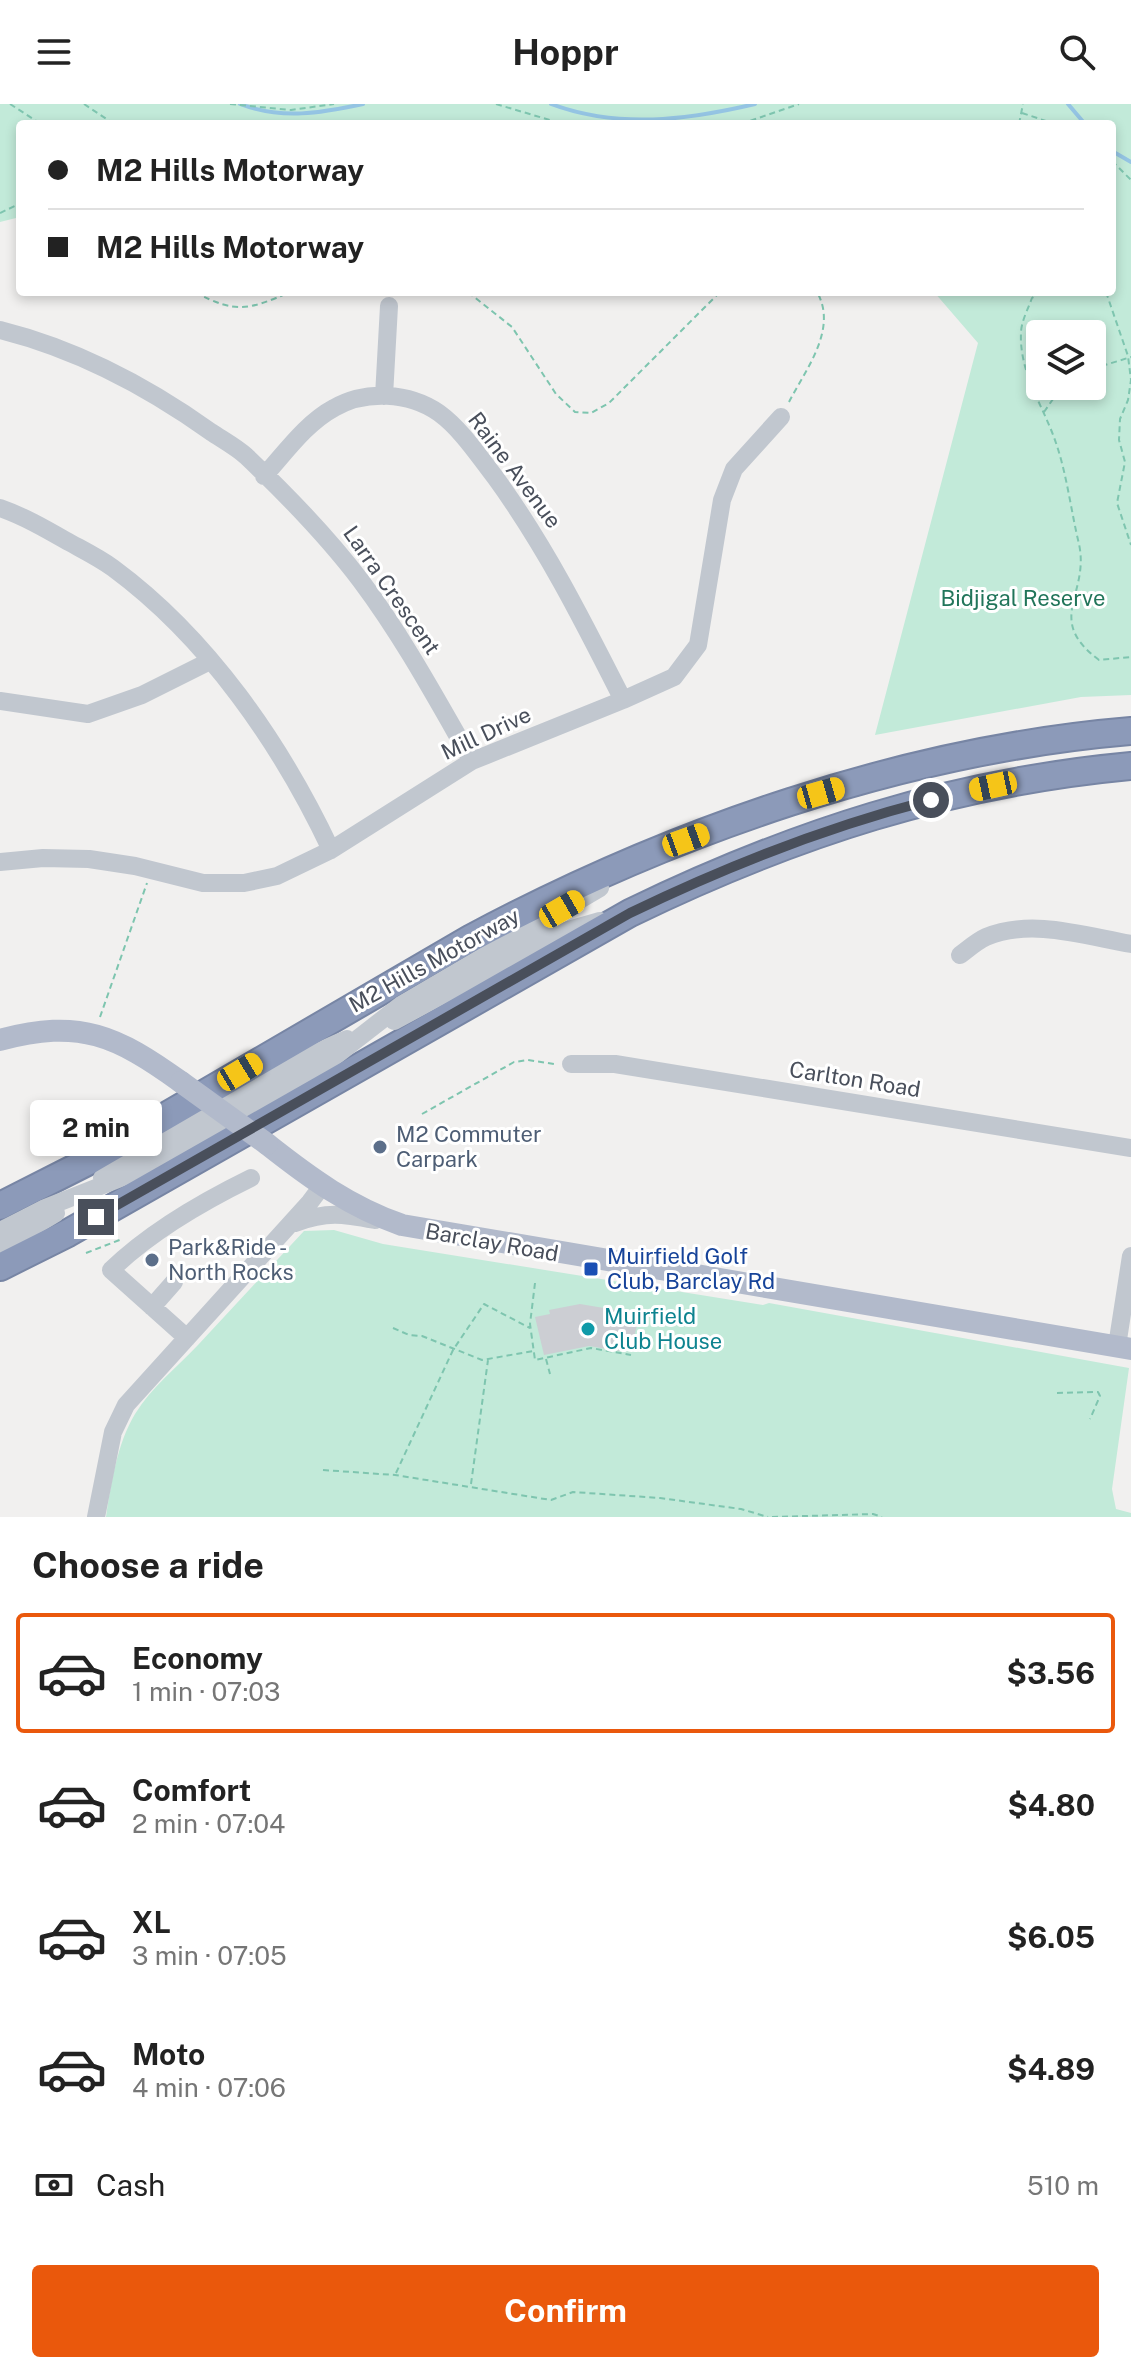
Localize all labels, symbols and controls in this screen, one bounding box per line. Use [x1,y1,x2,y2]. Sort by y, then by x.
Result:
icon: menu [32,30,76,74]
icon: search [1055,30,1099,74]
text: Hoppr [512,31,619,73]
text: M2 Hills Motorway [96,152,364,188]
text: M2 Hills Motorway [96,229,364,265]
map controls [1026,320,1106,400]
button: layers [1026,320,1106,400]
street label: Raine Avenue [463,407,567,533]
street label: Larra Crescent [338,521,446,659]
park label: Bidjigal Reserve [941,585,1105,611]
street label: Mill Drive [437,701,535,765]
car [967,769,1019,803]
car [795,775,847,811]
route start [913,782,949,818]
car [659,821,713,859]
car [535,887,589,931]
street label: M2 Hills Motorway [344,902,524,1018]
car [213,1049,267,1095]
street label: Carlton Road [788,1056,922,1102]
callout: 2 min [30,1101,162,1157]
text: 2 min [62,1112,130,1143]
place label: M2 Commuter Carpark [396,1121,542,1172]
marker: M2 Commuter Carpark [371,1138,389,1156]
route end [78,1199,114,1235]
street label: Barclay Road [423,1218,561,1266]
place label: Park&Ride - North Rocks [168,1234,294,1285]
place label: Muirfield Golf Club, Barclay Rd [607,1243,775,1294]
marker: Park&Ride - North Rocks [143,1251,161,1269]
marker: Muirfield Golf Club, Barclay Rd [582,1260,600,1278]
place label: Muirfield Club House [604,1303,722,1354]
marker: Muirfield Club House [579,1320,597,1338]
text: Choose a ride [32,1544,264,1586]
icon: car [36,1637,108,1709]
text: Economy [132,1640,263,1676]
text: $3.56 [1006,1655,1095,1691]
text: 1 min · 07:03 [132,1676,280,1707]
icon: car [36,1769,108,1841]
text: Comfort [132,1772,251,1808]
text: $4.80 [1007,1787,1095,1823]
text: 2 min · 07:04 [132,1808,285,1839]
icon: car [36,1901,108,1973]
text: XL [132,1904,171,1940]
text: $6.05 [1007,1919,1095,1955]
text: 3 min · 07:05 [132,1940,287,1971]
icon: car [36,2033,108,2105]
text: Moto [132,2036,205,2072]
text: $4.89 [1007,2051,1095,2087]
text: 4 min · 07:06 [132,2072,286,2103]
icon: cash [32,2163,76,2207]
text: Cash [96,2167,165,2203]
text: 510 m [1027,2170,1099,2201]
button: Confirm [32,2265,1099,2357]

